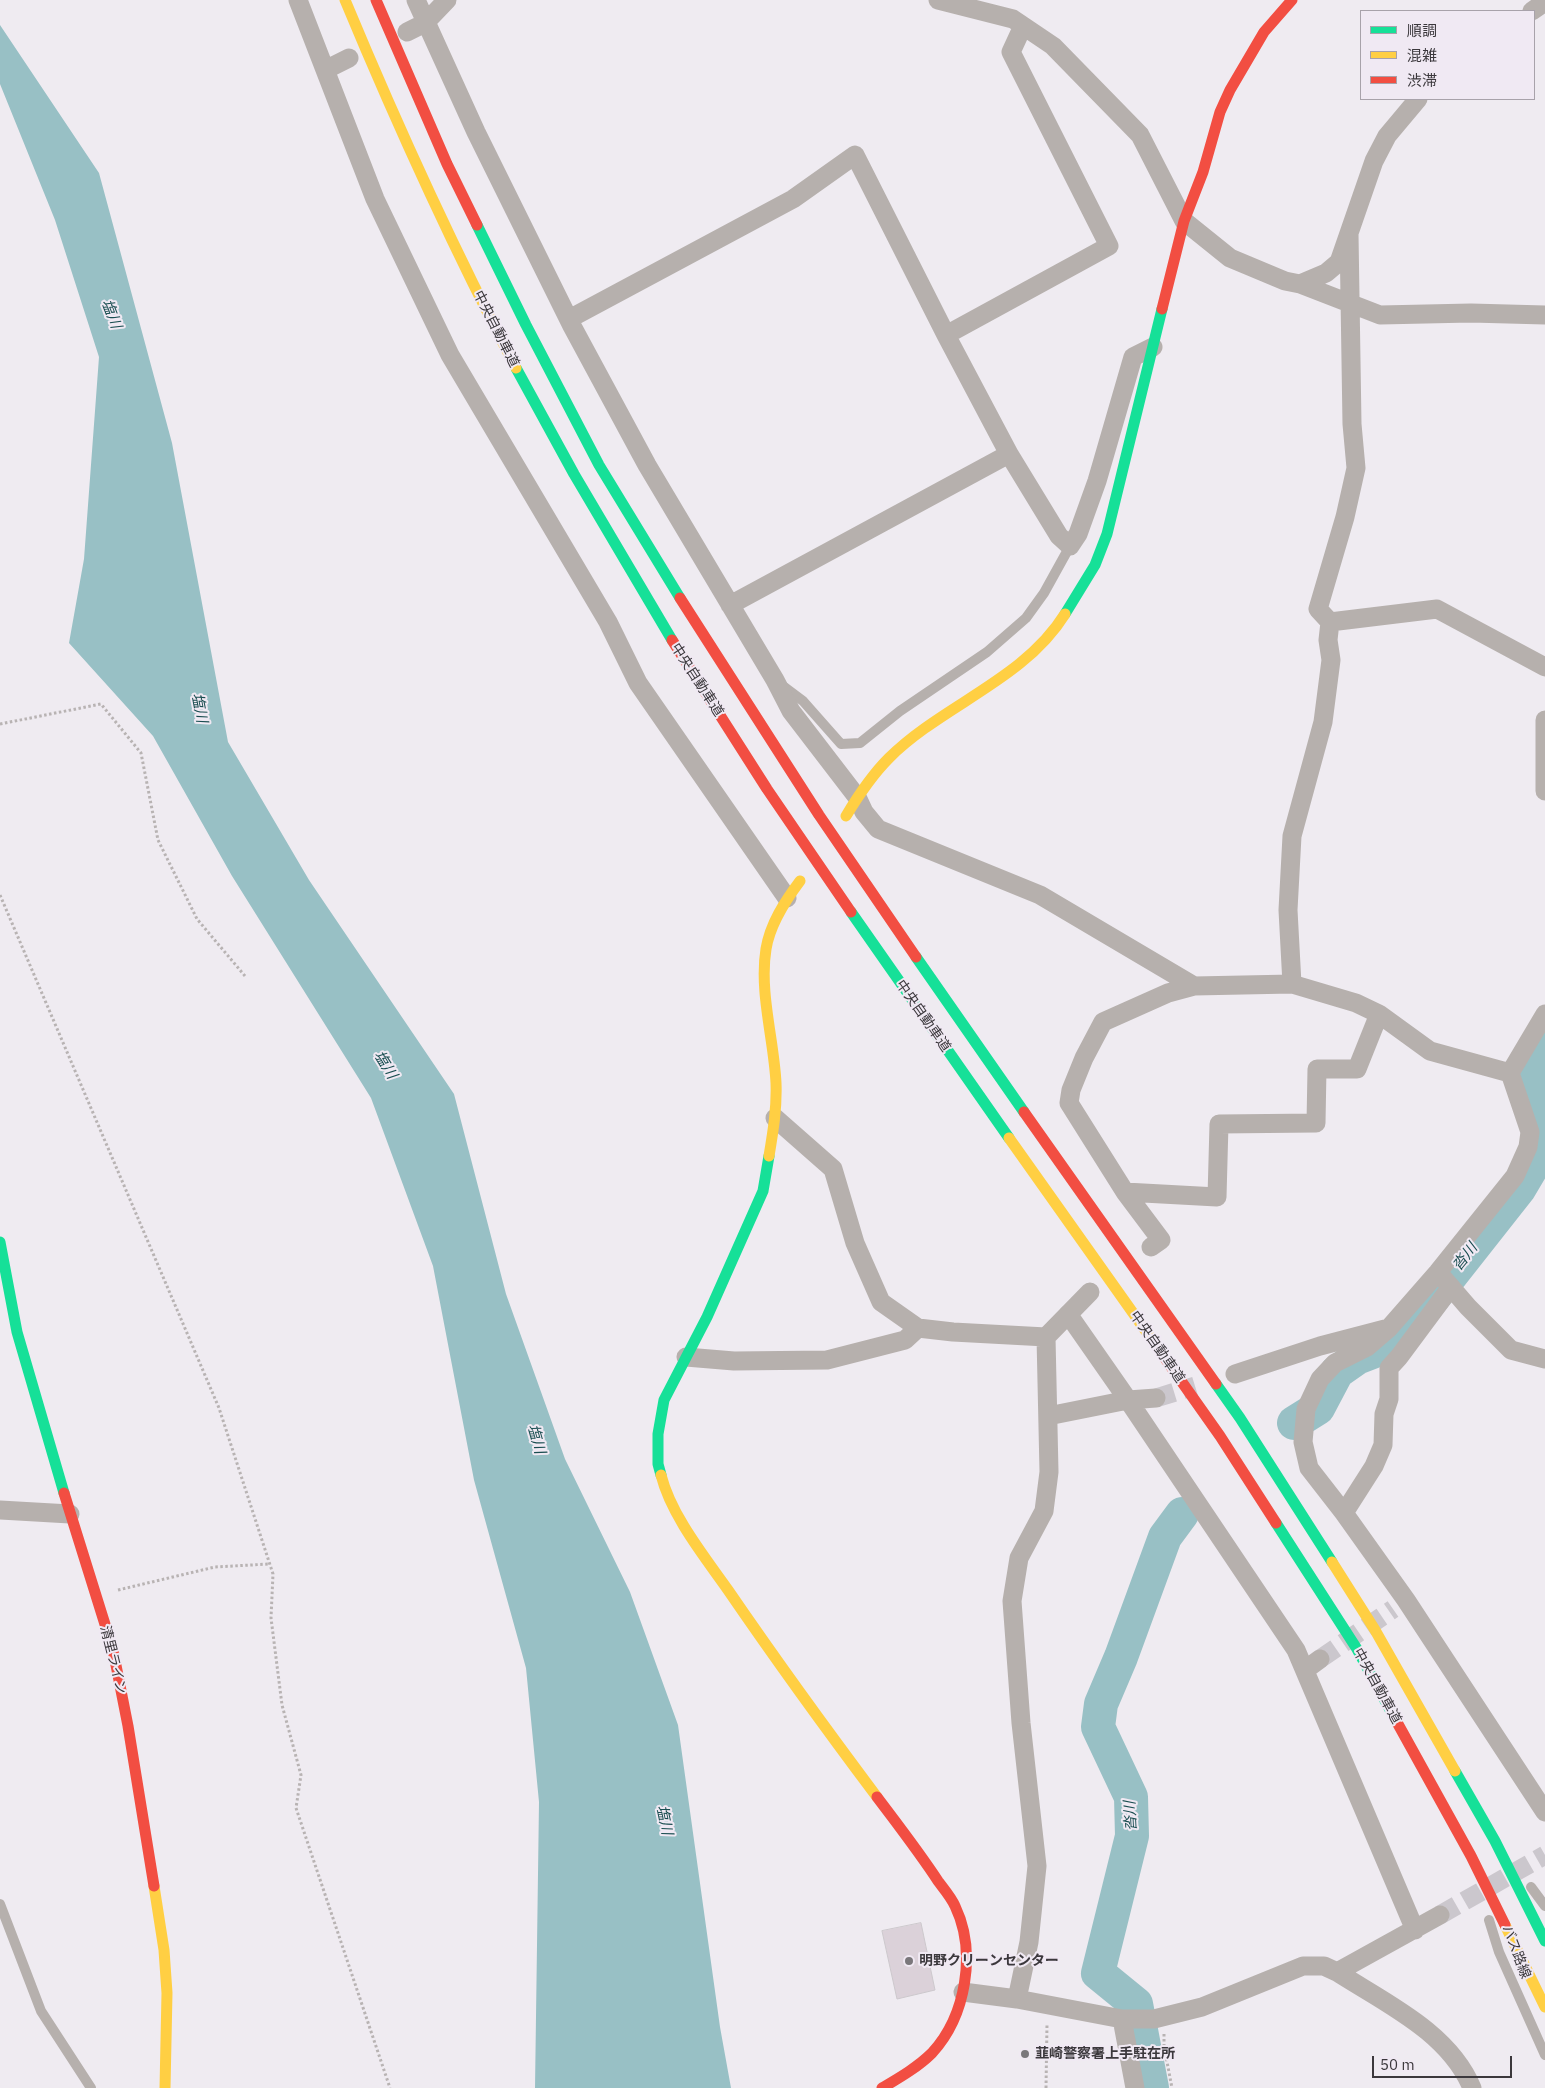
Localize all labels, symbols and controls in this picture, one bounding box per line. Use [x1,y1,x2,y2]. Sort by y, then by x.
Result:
legend [1360,10,1535,100]
text: 順調 [1407,21,1437,40]
text: 混雑 [1407,46,1437,65]
text: 渋滞 [1407,71,1437,90]
street label: 中央自動車道 [469,288,523,370]
water label: 塩川 [97,297,125,331]
street label: 中央自動車道 [667,640,727,720]
water label: 塩川 [187,692,211,724]
street label: 中央自動車道 [892,977,954,1055]
water label: 塩川 [369,1048,401,1082]
water label: 沓川 [1449,1240,1481,1274]
street label: 中央自動車道 [1126,1308,1188,1386]
water label: 塩川 [523,1422,549,1456]
street label: 清里ライン [96,1624,130,1696]
street label: 中央自動車道 [1349,1645,1405,1727]
water label: 沓川 [1121,1801,1141,1831]
water label: 塩川 [652,1803,676,1837]
street label: バス路線 [1498,1923,1534,1981]
place label: 明野クリーンセンター [919,1953,1059,1969]
marker: 明野クリーンセンター [903,1955,915,1967]
place label: 韮崎警察署上手駐在所 [1035,2046,1175,2062]
scale bar [1375,2046,1515,2078]
marker: 韮崎警察署上手駐在所 [1019,2048,1031,2060]
text: 50 m [1380,2055,1415,2074]

